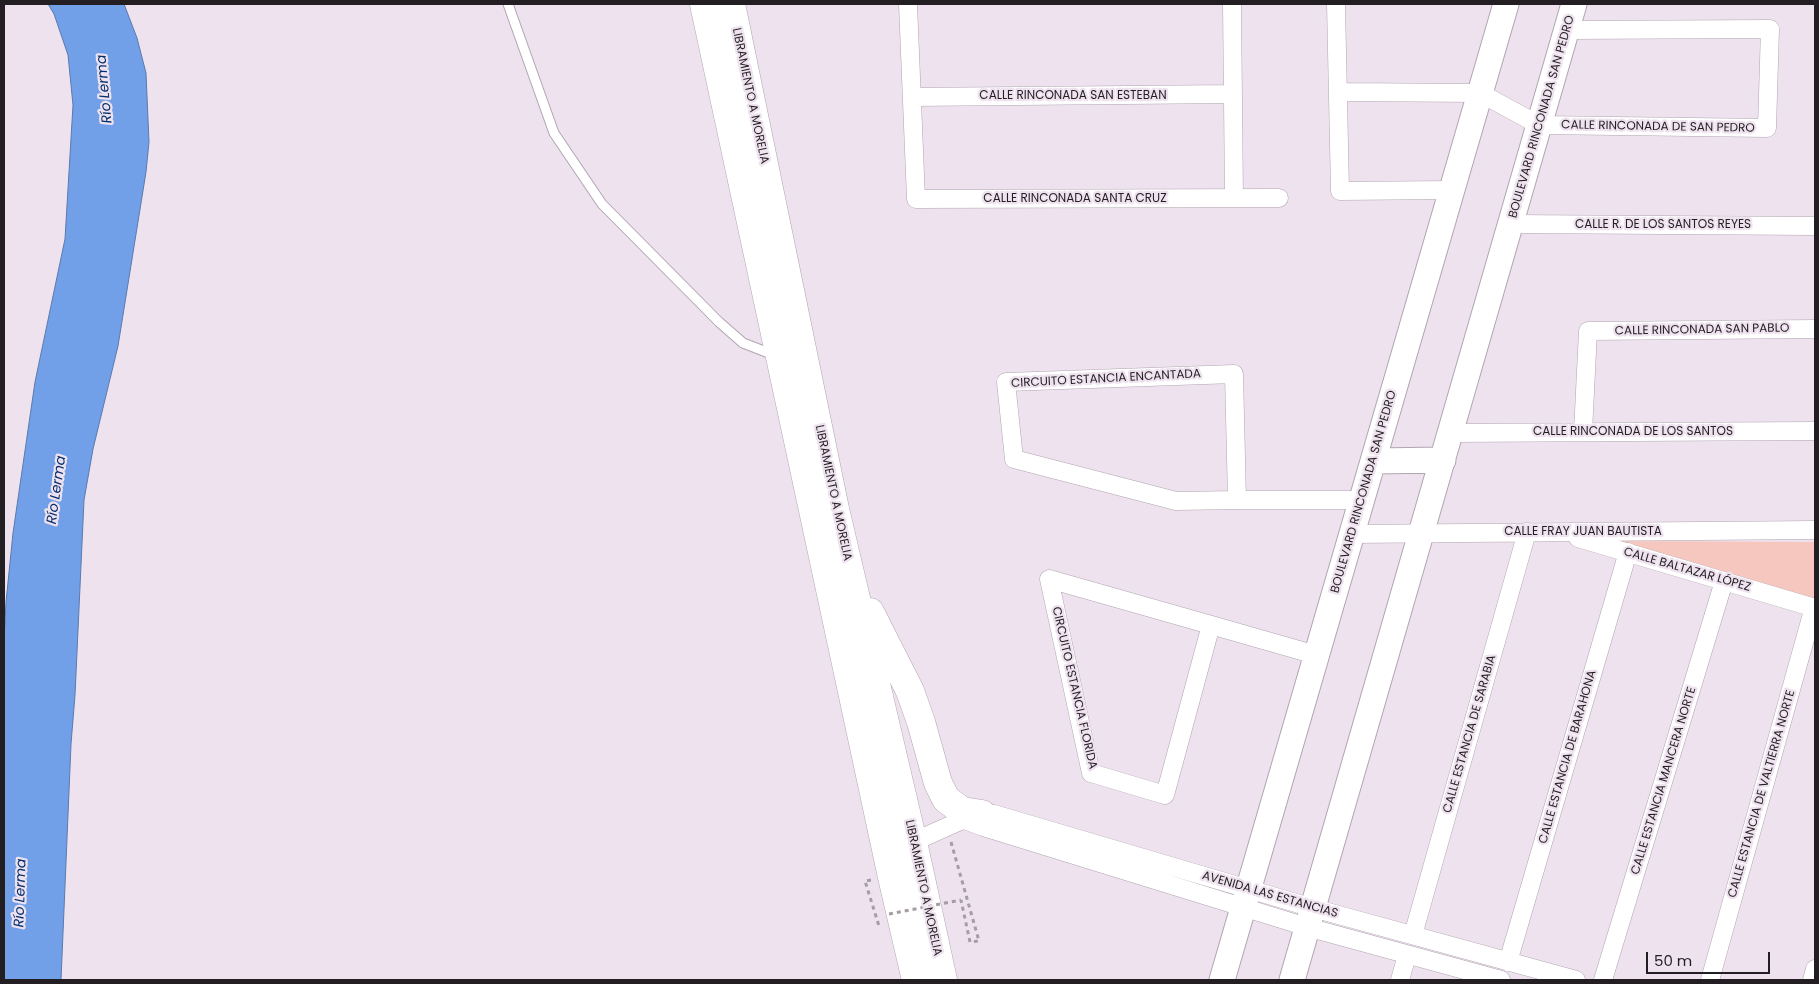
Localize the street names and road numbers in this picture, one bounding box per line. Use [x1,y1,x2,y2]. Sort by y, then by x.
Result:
street label: BOULEVARD RINCONADA SAN PEDRO [1506,14,1578,220]
street label: LIBRAMIENTO A MORELIA [729,27,771,165]
street label: CALLE RINCONADA SAN ESTEBAN [979,89,1167,103]
street label: CALLE RINCONADA DE SAN PEDRO [1561,118,1755,136]
street label: CALLE RINCONADA SANTA CRUZ [983,192,1167,206]
street label: CALLE R. DE LOS SANTOS REYES [1575,218,1751,232]
street label: CALLE RINCONADA SAN PABLO [1615,321,1789,339]
street label: CIRCUITO ESTANCIA ENCANTADA [1011,367,1201,391]
street label: BOULEVARD RINCONADA SAN PEDRO [1328,389,1400,595]
street label: LIBRAMIENTO A MORELIA [812,424,854,562]
street label: CALLE RINCONADA DE LOS SANTOS [1533,425,1733,439]
street label: CALLE FRAY JUAN BAUTISTA [1504,525,1662,539]
street label: CALLE BALTAZAR LÓPEZ [1622,545,1752,595]
street label: CIRCUITO ESTANCIA FLORIDA [1048,605,1100,771]
street label: CALLE ESTANCIA DE SARABIA [1441,653,1499,815]
street label: CALLE ESTANCIA DE BARAHONA [1536,669,1600,845]
street label: CALLE ESTANCIA MANCERA NORTE [1629,685,1699,877]
street label: CALLE ESTANCIA DE VALTIERRA NORTE [1725,689,1799,899]
street label: LIBRAMIENTO A MORELIA [902,819,944,957]
street label: AVENIDA LAS ESTANCIAS [1200,869,1340,921]

